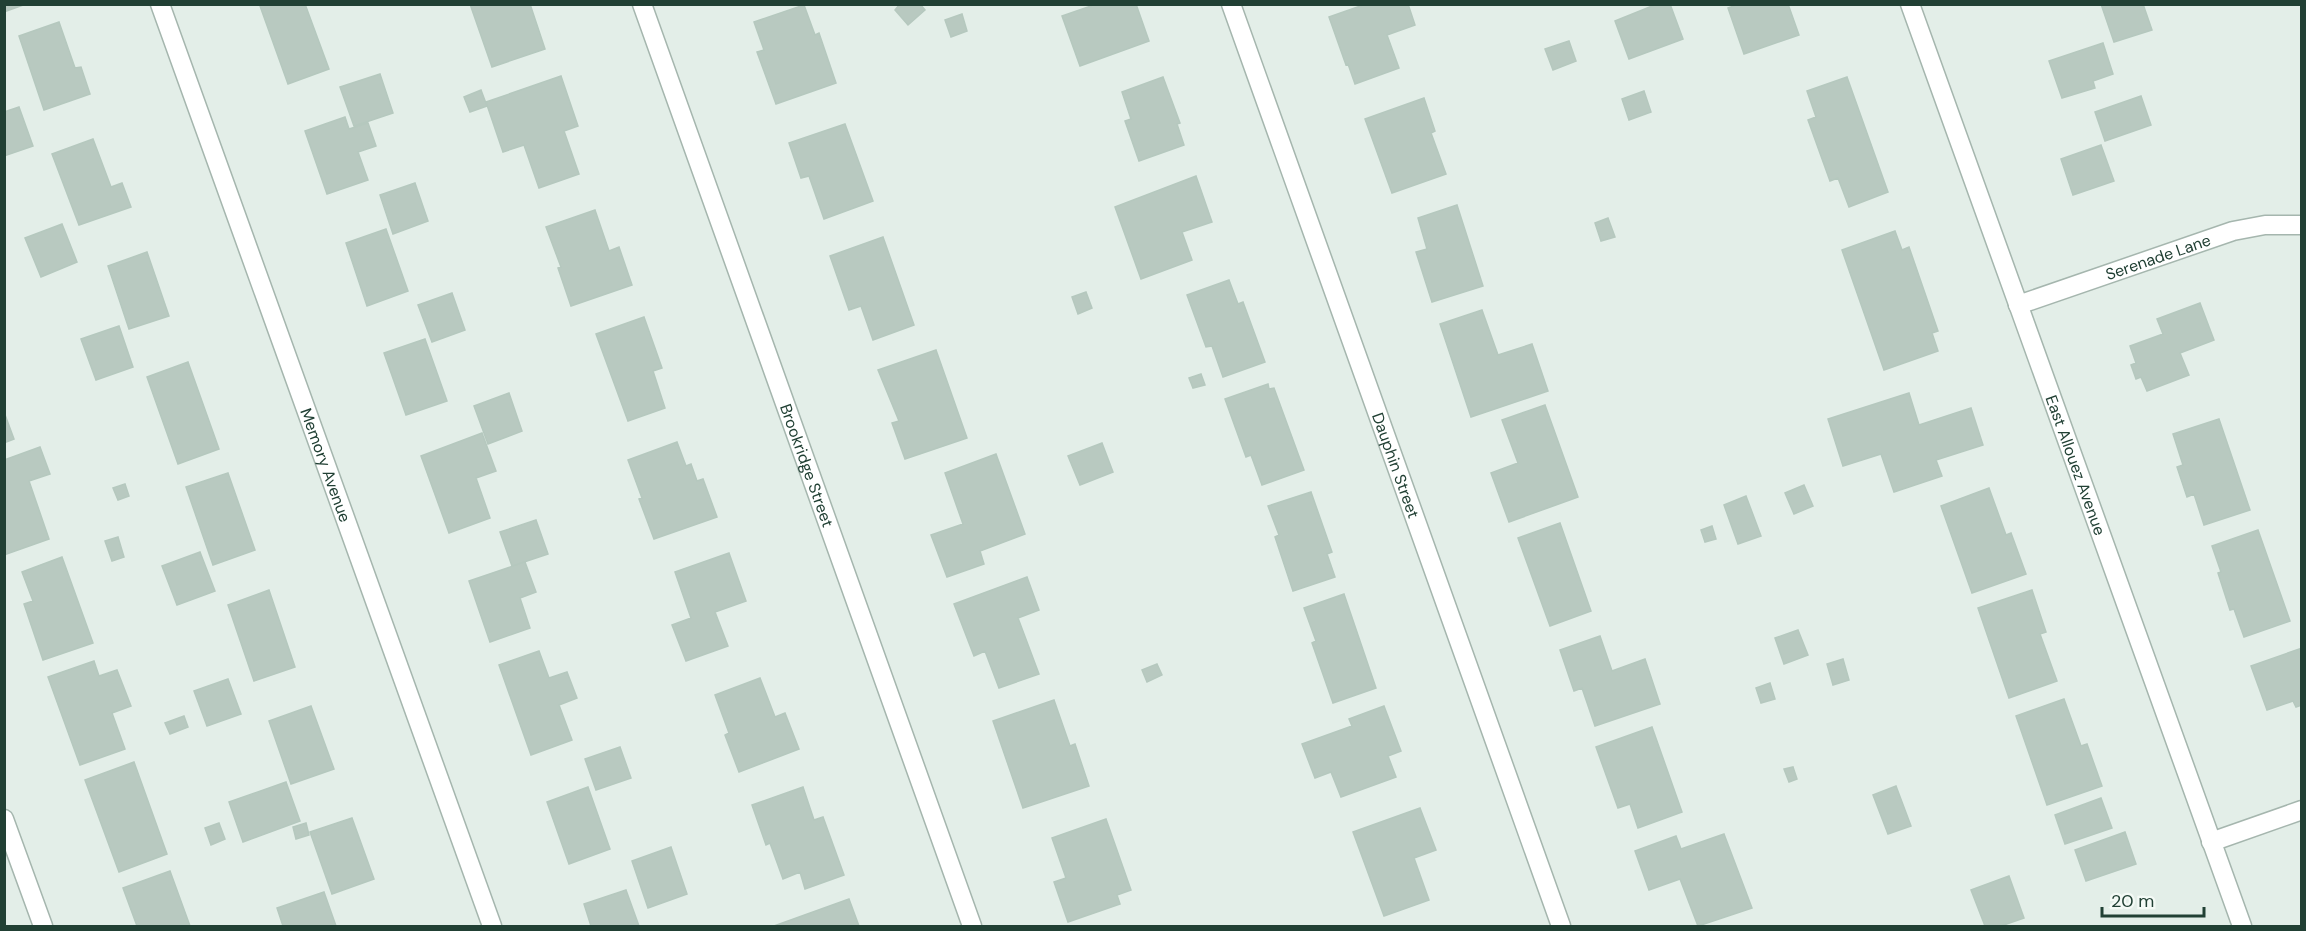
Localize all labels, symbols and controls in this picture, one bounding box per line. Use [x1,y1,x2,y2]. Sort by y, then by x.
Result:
street label: Serenade Lane [2103,230,2213,285]
street label: East Allouez Avenue [2041,392,2110,538]
street label: Brookridge Street [775,401,838,530]
street label: Memory Avenue [295,405,356,525]
street label: Dauphin Street [1367,410,1424,521]
scale bar [2102,880,2204,918]
text: 20 m [2111,889,2154,913]

